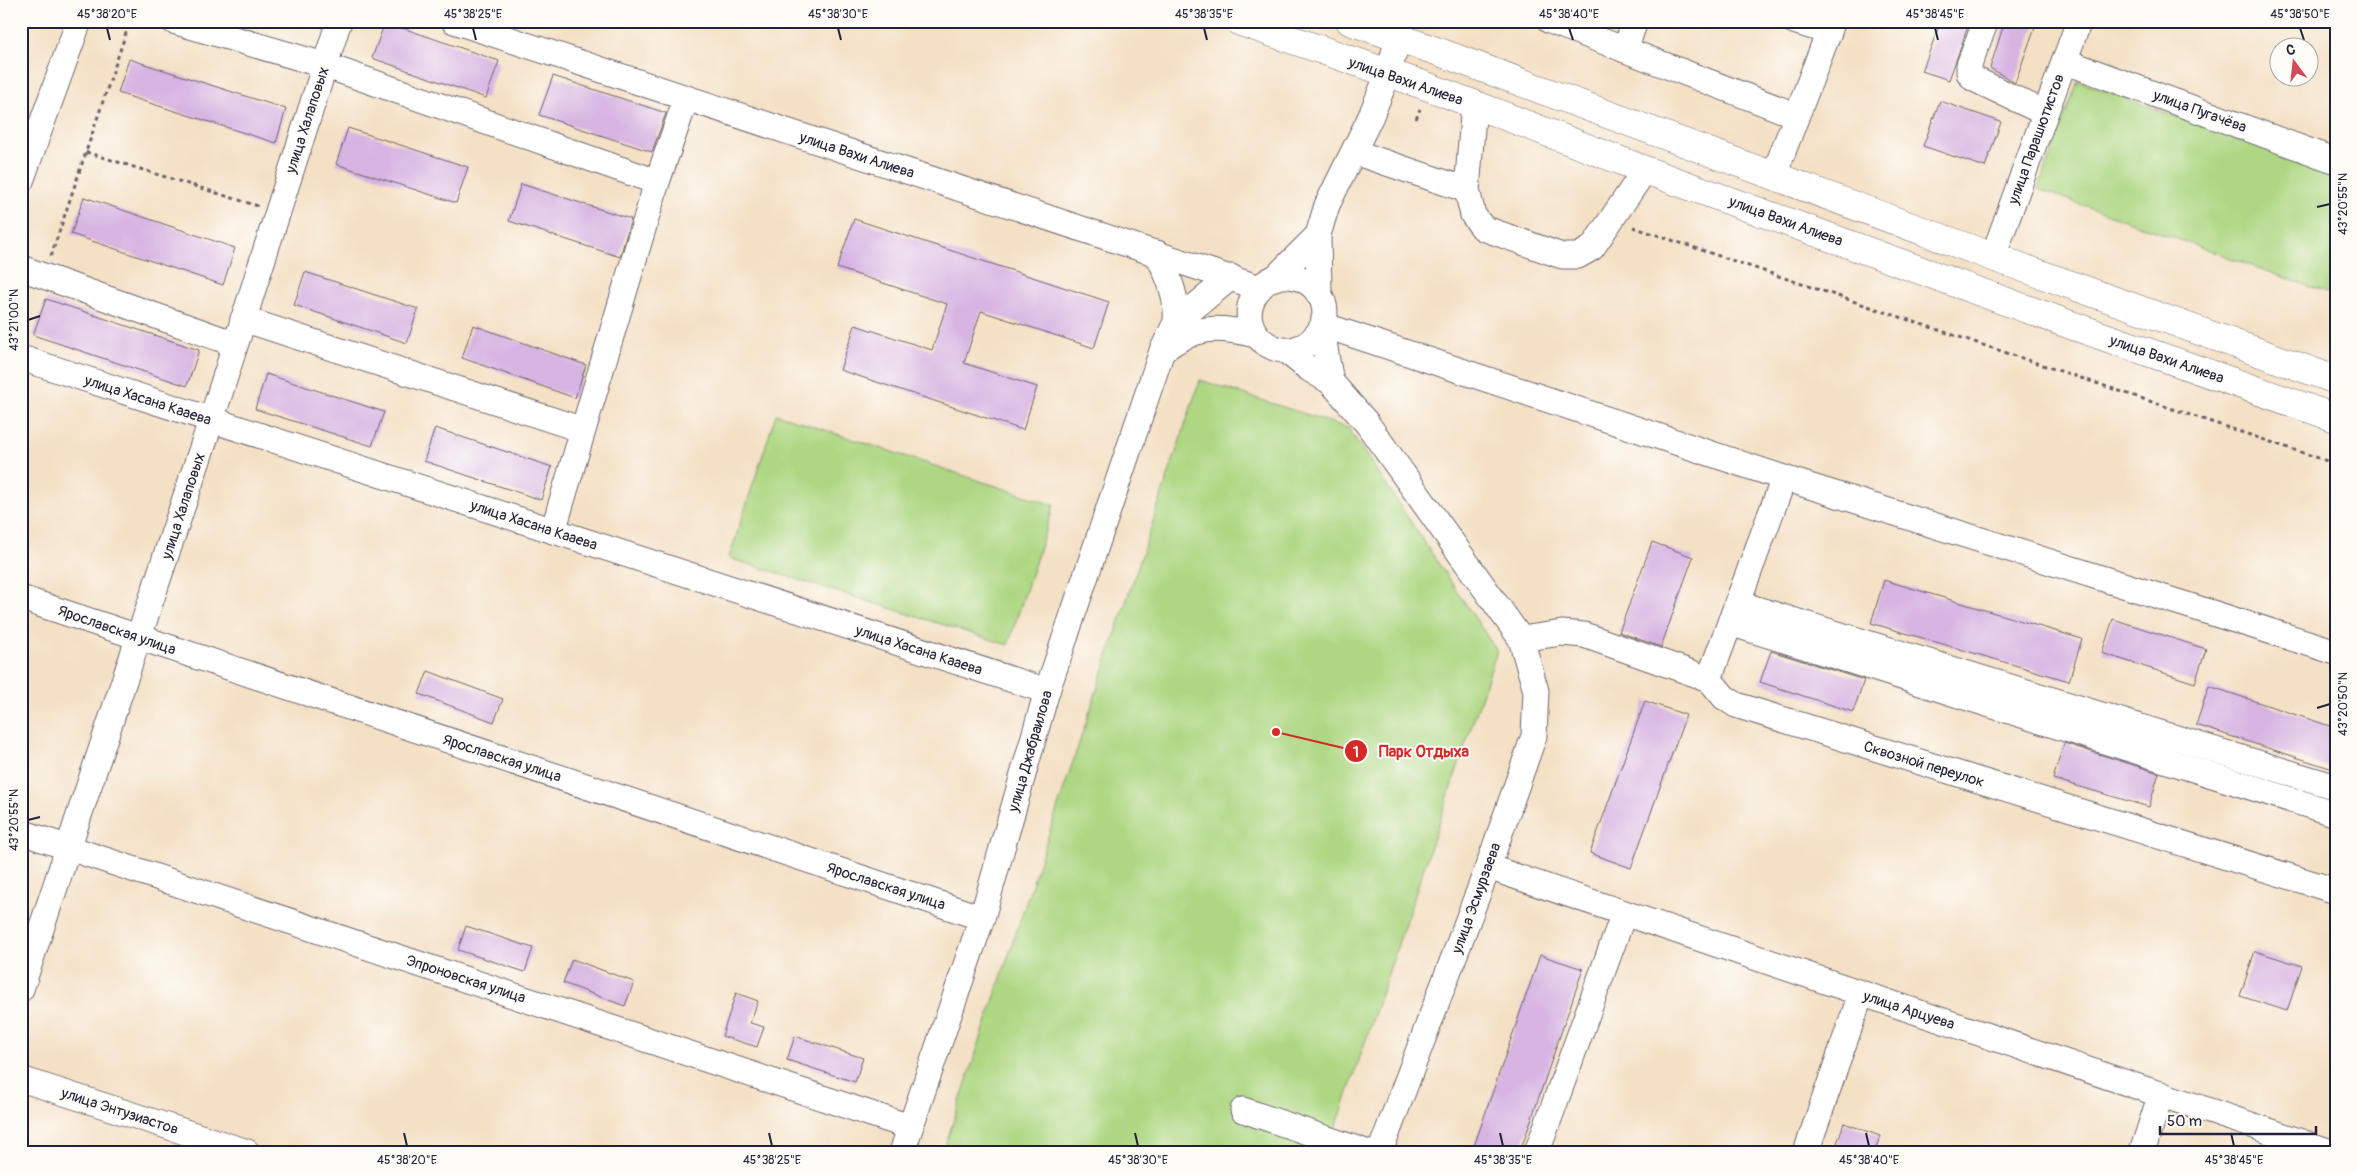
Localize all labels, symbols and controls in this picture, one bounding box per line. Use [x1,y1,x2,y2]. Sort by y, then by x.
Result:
text: 45°38'20"E [77,7,137,22]
text: 45°38'25"E [444,7,502,22]
text: 45°38'30"E [808,7,868,22]
text: 45°38'35"E [1175,7,1233,22]
text: 45°38'40"E [1539,7,1599,22]
text: 45°38'45"E [1906,7,1964,22]
text: 45°38'50"E [2270,7,2330,22]
north arrow [2270,38,2320,88]
text: С [2284,41,2297,59]
street label: улица Вахи Алиева [1345,53,1465,110]
street label: улица Халаповых [281,65,334,177]
street label: улица Парашютистов [2004,71,2069,208]
street label: улица Пугачёва [2150,85,2249,137]
street label: улица Вахи Алиева [796,128,917,183]
text: 43°20'55"N [2336,173,2351,235]
street label: улица Вахи Алиева [1725,192,1845,251]
text: 43°21'00"N [7,289,22,351]
street label: улица Вахи Алиева [2106,331,2226,388]
street label: улица Хасана Кааева [81,371,214,430]
street label: улица Халаповых [157,451,210,563]
street label: улица Хасана Кааева [467,496,600,555]
street label: Ярославская улица [55,601,178,660]
street label: улица Хасана Кааева [852,621,985,680]
text: 43°20'50"N [2336,672,2351,736]
street label: улица Джабраилова [1004,688,1057,815]
street label: Ярославская улица [440,730,564,787]
callout: Парк Отдыха [1344,736,1479,767]
street label: Сквозной переулок [1861,737,1987,792]
text: Парк Отдыха [1379,742,1469,762]
text: 1 [1353,743,1359,762]
text: 43°20'55"N [7,789,22,851]
street label: улица Эсмурзаева [1447,840,1505,957]
street label: Ярославская улица [824,858,948,915]
street label: Эпроновская улица [404,951,528,1008]
street label: улица Арцуева [1860,986,1957,1034]
street label: улица Энтузиастов [58,1083,181,1139]
scale bar [2160,1103,2316,1135]
text: 50 m [2167,1112,2202,1131]
text: 45°38'20"E [377,1153,437,1168]
text: 45°38'25"E [743,1153,801,1168]
text: 45°38'30"E [1108,1153,1168,1168]
text: 45°38'35"E [1474,1153,1532,1168]
text: 45°38'40"E [1839,1153,1899,1168]
text: 45°38'45"E [2205,1153,2263,1168]

